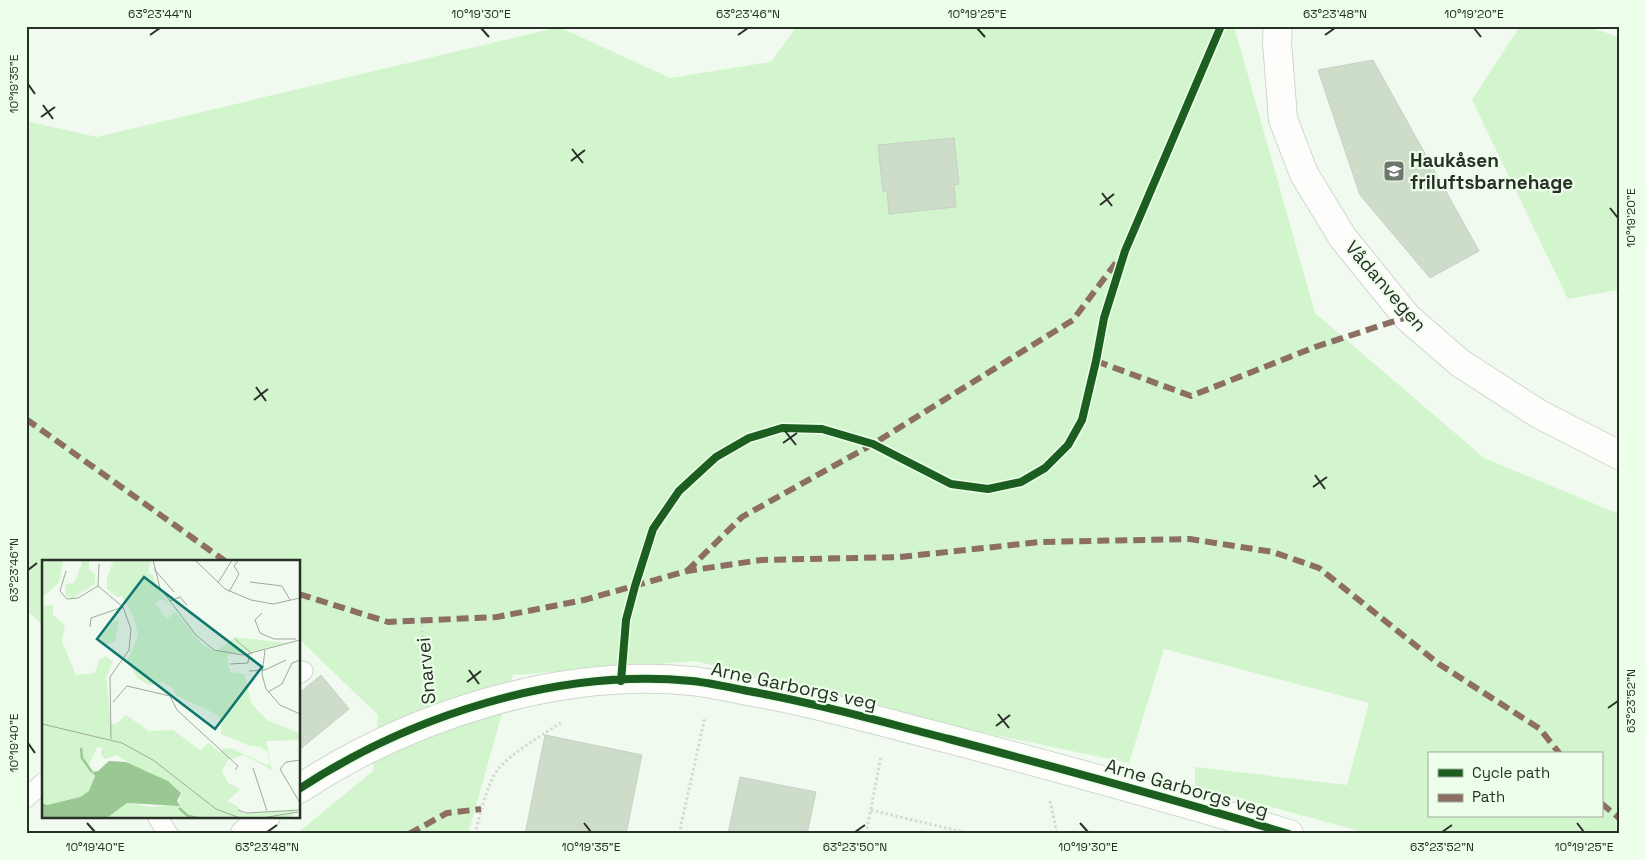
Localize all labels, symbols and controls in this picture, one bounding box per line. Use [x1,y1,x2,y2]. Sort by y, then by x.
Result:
text: 63°23'44"N [128,6,192,22]
text: 10°19'30"E [451,6,511,22]
text: 63°23'46"N [716,6,780,22]
text: 10°19'25"E [948,6,1007,22]
text: 63°23'48"N [1303,6,1367,22]
text: 10°19'20"E [1444,6,1504,22]
text: 10°19'35"E [6,54,22,113]
place label: Haukåsen friluftsbarnehage [1410,148,1573,195]
school or university icon: Haukåsen friluftsbarnehage [1382,159,1406,183]
text: 10°19'20"E [1623,188,1639,248]
street label: Vådanvegen [1340,235,1432,337]
text: 63°23'46"N [6,538,22,602]
inset map [42,560,300,818]
street label: Snarvei [411,636,441,706]
street label: Arne Garborgs veg [709,656,879,716]
text: 63°23'52"N [1623,669,1639,733]
text: 10°19'40"E [6,713,22,773]
legend [1428,752,1602,818]
street label: Arne Garborgs veg [1102,753,1272,823]
text: Cycle path [1472,763,1550,782]
text: Path [1472,787,1505,806]
text: 10°19'40"E [65,839,125,855]
text: 63°23'48"N [235,839,299,855]
text: 10°19'35"E [562,839,621,855]
text: 63°23'50"N [823,839,887,855]
text: 10°19'30"E [1058,839,1118,855]
text: 63°23'52"N [1410,839,1474,855]
text: 10°19'25"E [1555,839,1614,855]

